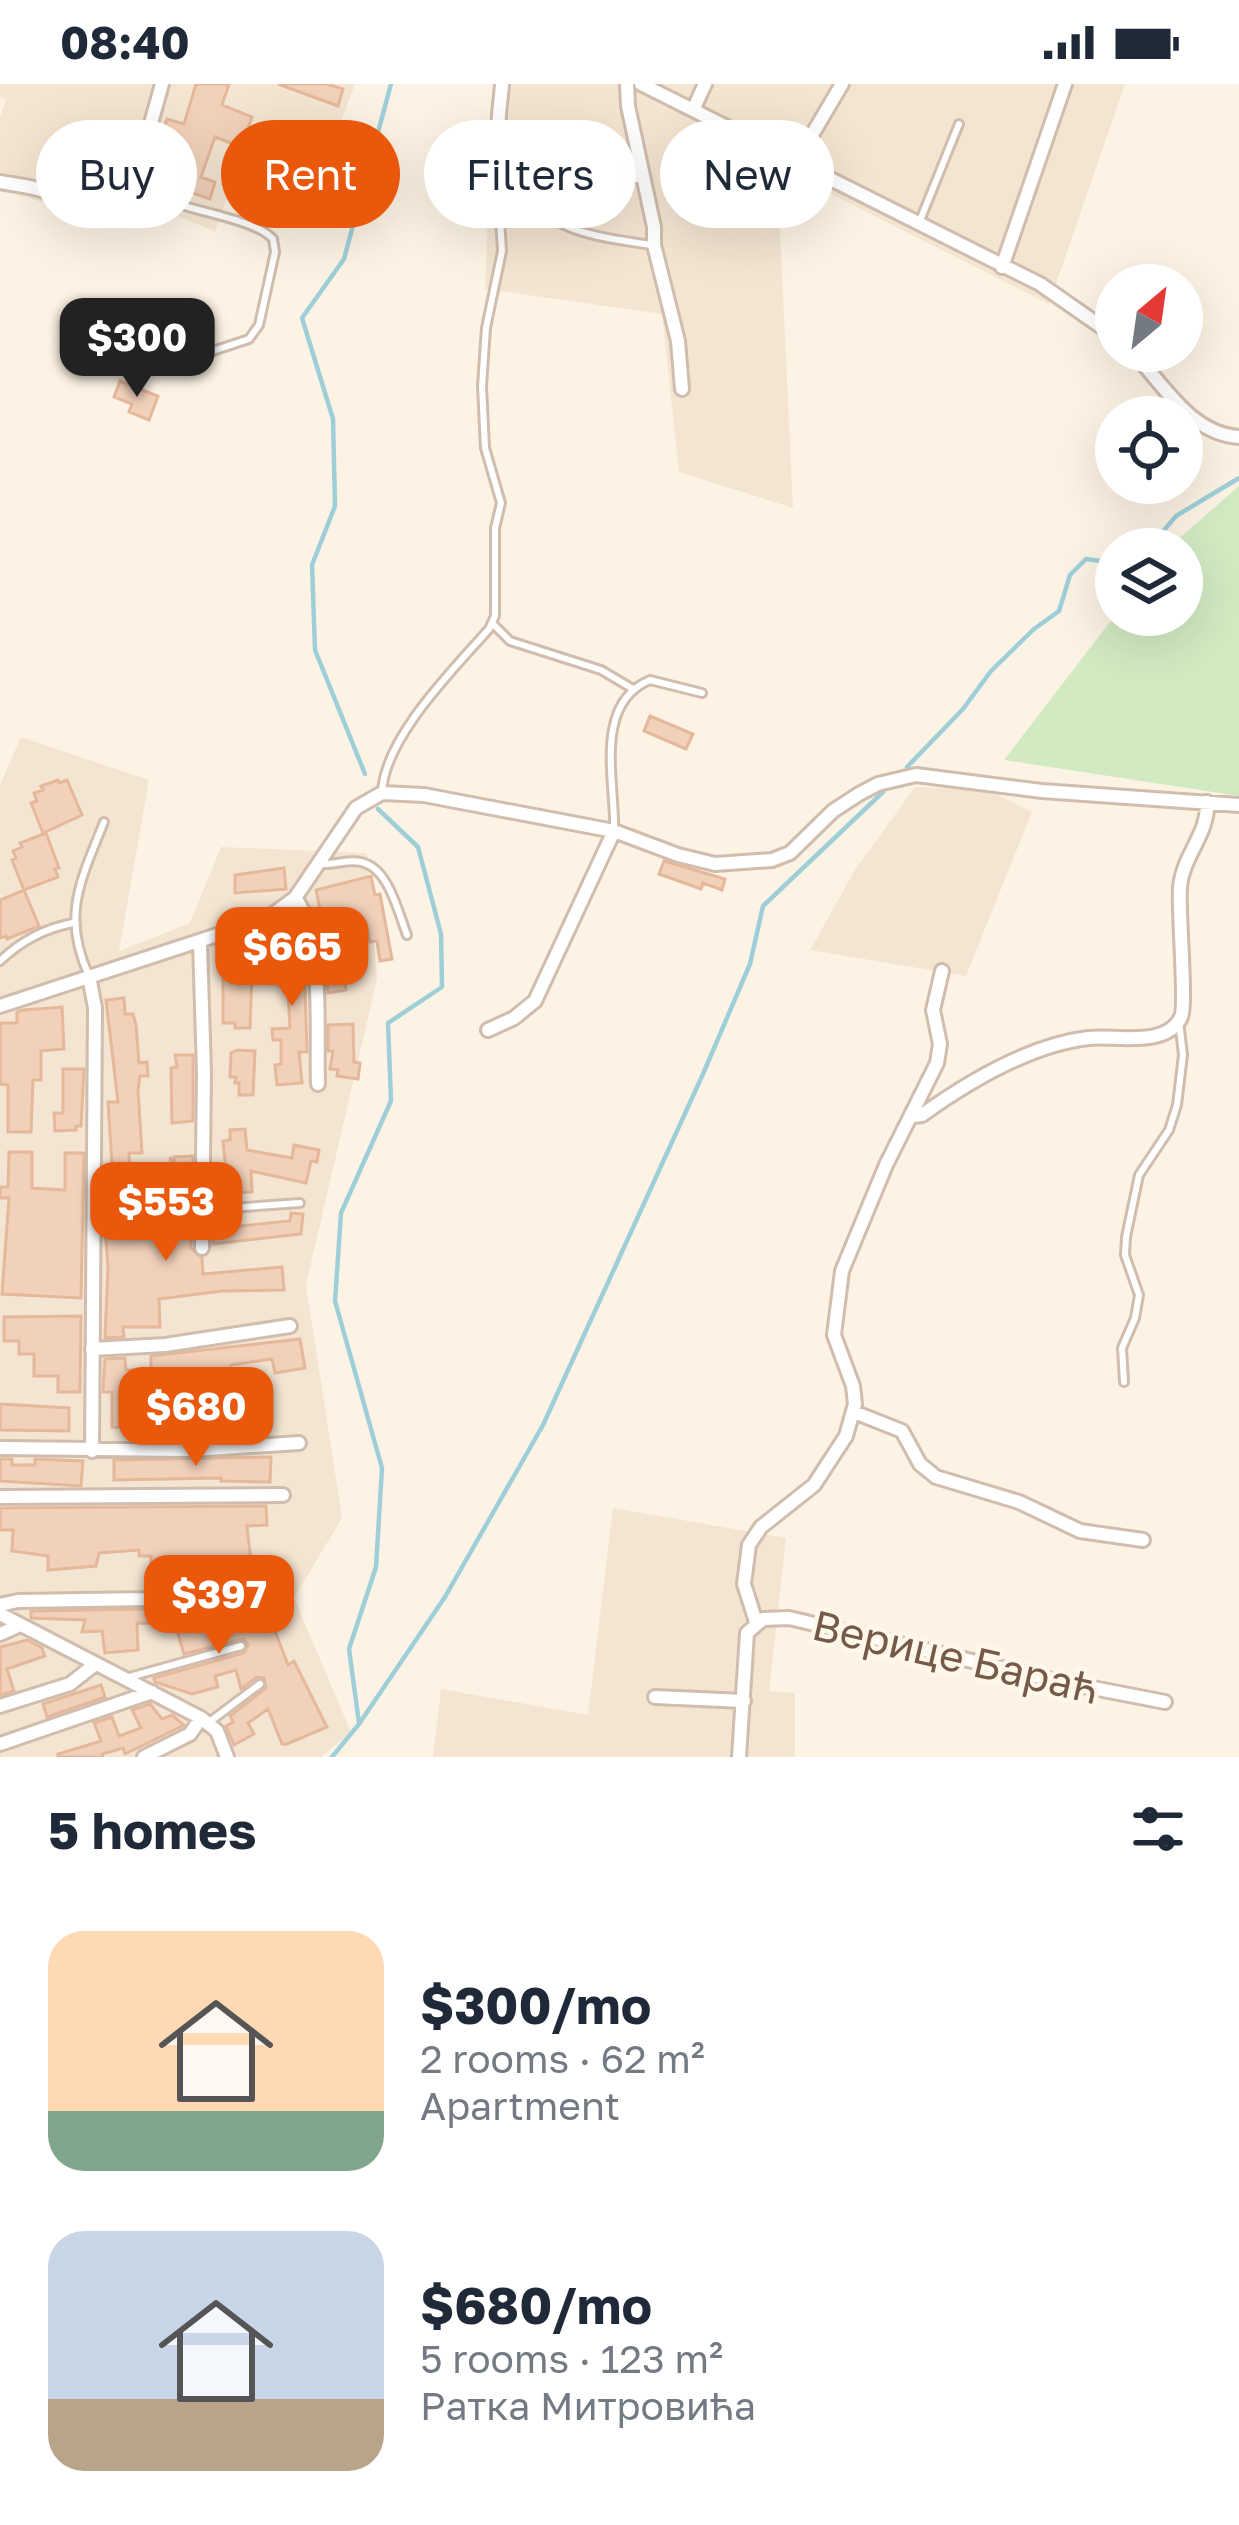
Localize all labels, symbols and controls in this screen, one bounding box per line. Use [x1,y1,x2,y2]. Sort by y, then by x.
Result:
text: 08:40 [60,15,190,69]
chip: Buy [36,120,197,228]
chip: Rent [221,120,400,228]
chip: Filters [424,120,636,228]
chip: New [660,120,834,228]
north arrow [1095,264,1203,372]
map controls [1095,264,1203,636]
pin: $300 [66,298,208,400]
text: $300 [87,313,187,360]
button: locate [1095,396,1203,504]
button: layers [1095,528,1203,636]
pin: $665 [221,907,363,1009]
text: $665 [242,922,342,969]
pin: $553 [95,1162,237,1264]
text: $553 [117,1177,215,1224]
pin: $680 [125,1367,267,1469]
text: $680 [145,1382,247,1429]
pin: $397 [148,1555,290,1657]
text: $397 [171,1570,267,1617]
street label: Верице Бараћ [808,1599,1104,1713]
icon: filters [1125,1796,1191,1862]
text: 5 homes [48,1799,257,1860]
text: $300/mo [420,1974,651,2035]
icon: home [144,1979,288,2123]
text: 2 rooms · 62 m² [420,2035,705,2082]
text: Apartment [420,2082,620,2129]
text: $680/mo [420,2274,652,2335]
icon: home [144,2279,288,2423]
text: 5 rooms · 123 m² [420,2335,723,2382]
text: Ратка Митровића [420,2382,756,2429]

